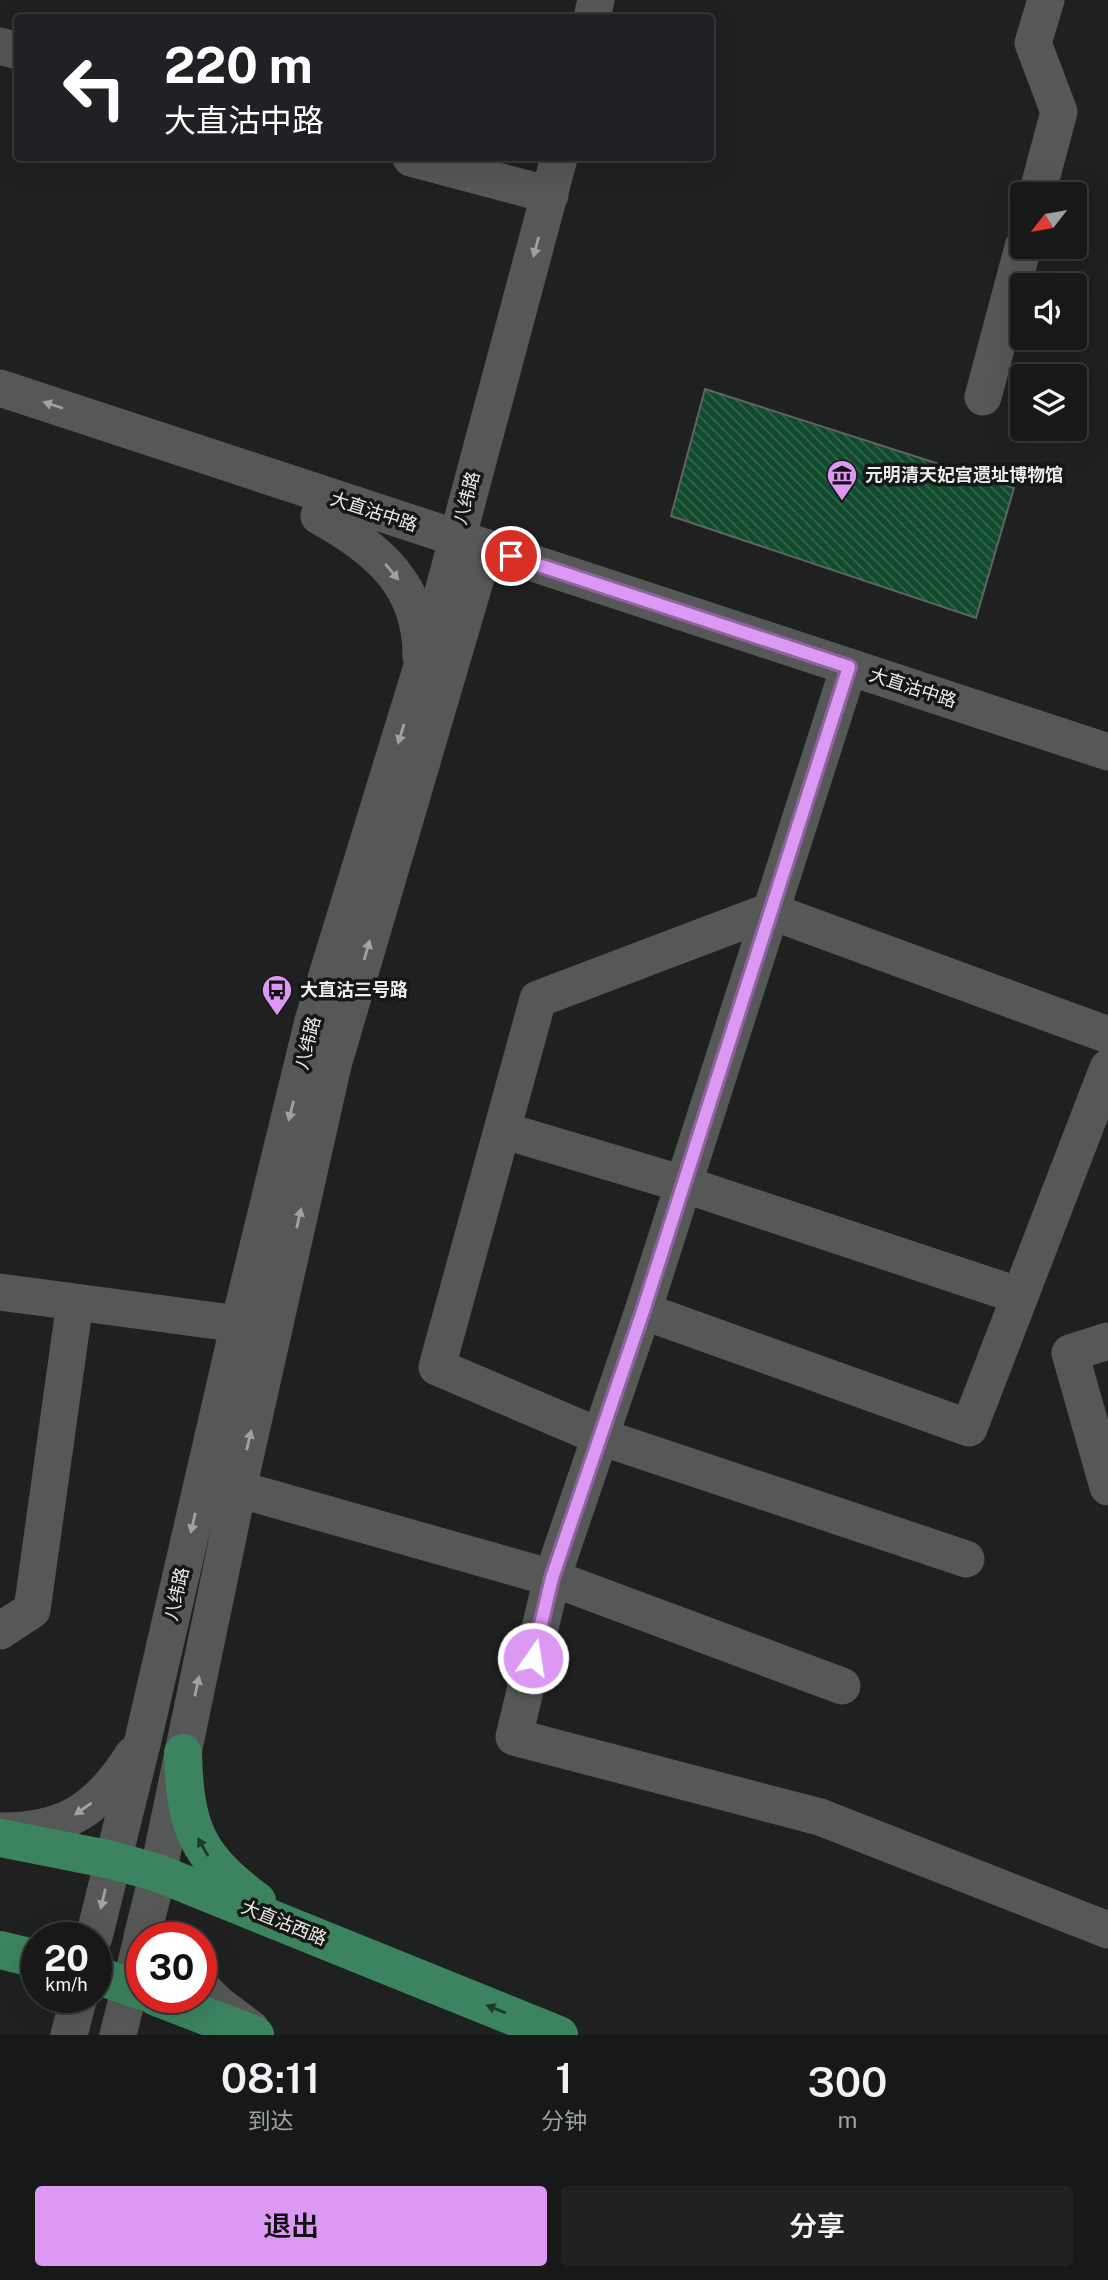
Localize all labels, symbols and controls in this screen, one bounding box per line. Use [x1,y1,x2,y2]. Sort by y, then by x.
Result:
text: 220 m [164,36,313,94]
icon: left [49,42,140,133]
text: 大直沽中路 [164,102,324,139]
north arrow [1010,182,1087,259]
map controls [1010,182,1087,441]
one-way arrow [530,236,541,258]
button: sound [1010,273,1087,350]
button: layers [1010,364,1087,441]
one-way arrow [43,399,64,410]
museum icon: 元明清天妃宫遗址博物馆 [825,458,859,502]
place label: 元明清天妃宫遗址博物馆 [865,464,1063,485]
street label: 八纬路 [449,469,484,527]
street label: 大直沽中路 [328,488,420,535]
pin [481,526,541,586]
icon: arrive [492,537,530,575]
one-way arrow [385,562,400,580]
street label: 大直沽中路 [867,664,959,711]
one-way arrow [396,723,406,744]
one-way arrow [363,939,373,960]
bus stop icon: 大直沽三号路 [260,973,294,1017]
place label: 大直沽三号路 [300,979,408,1000]
street label: 八纬路 [291,1014,324,1072]
one-way arrow [285,1100,296,1122]
one-way arrow [294,1207,305,1229]
one-way arrow [244,1429,255,1451]
one-way arrow [187,1512,198,1534]
street label: 八纬路 [160,1565,193,1623]
position arrow [496,1621,570,1695]
one-way arrow [192,1675,203,1697]
one-way arrow [74,1802,92,1816]
one-way arrow [197,1838,209,1857]
one-way arrow [97,1888,108,1910]
street label: 大直沽西路 [239,1896,330,1949]
speed limit sign: 30 [126,1922,217,2013]
text: 20 [44,1938,89,1979]
text: km/h [45,1974,88,1995]
one-way arrow [485,2004,506,2015]
text: 08:11 [221,2053,320,2102]
text: 1 [555,2053,573,2102]
text: 300 [808,2057,887,2106]
text: m [838,2106,857,2133]
text: 到达 [247,2107,293,2134]
text: 分钟 [541,2107,587,2134]
button: 退出 [35,2186,547,2266]
button: 分享 [561,2186,1073,2266]

